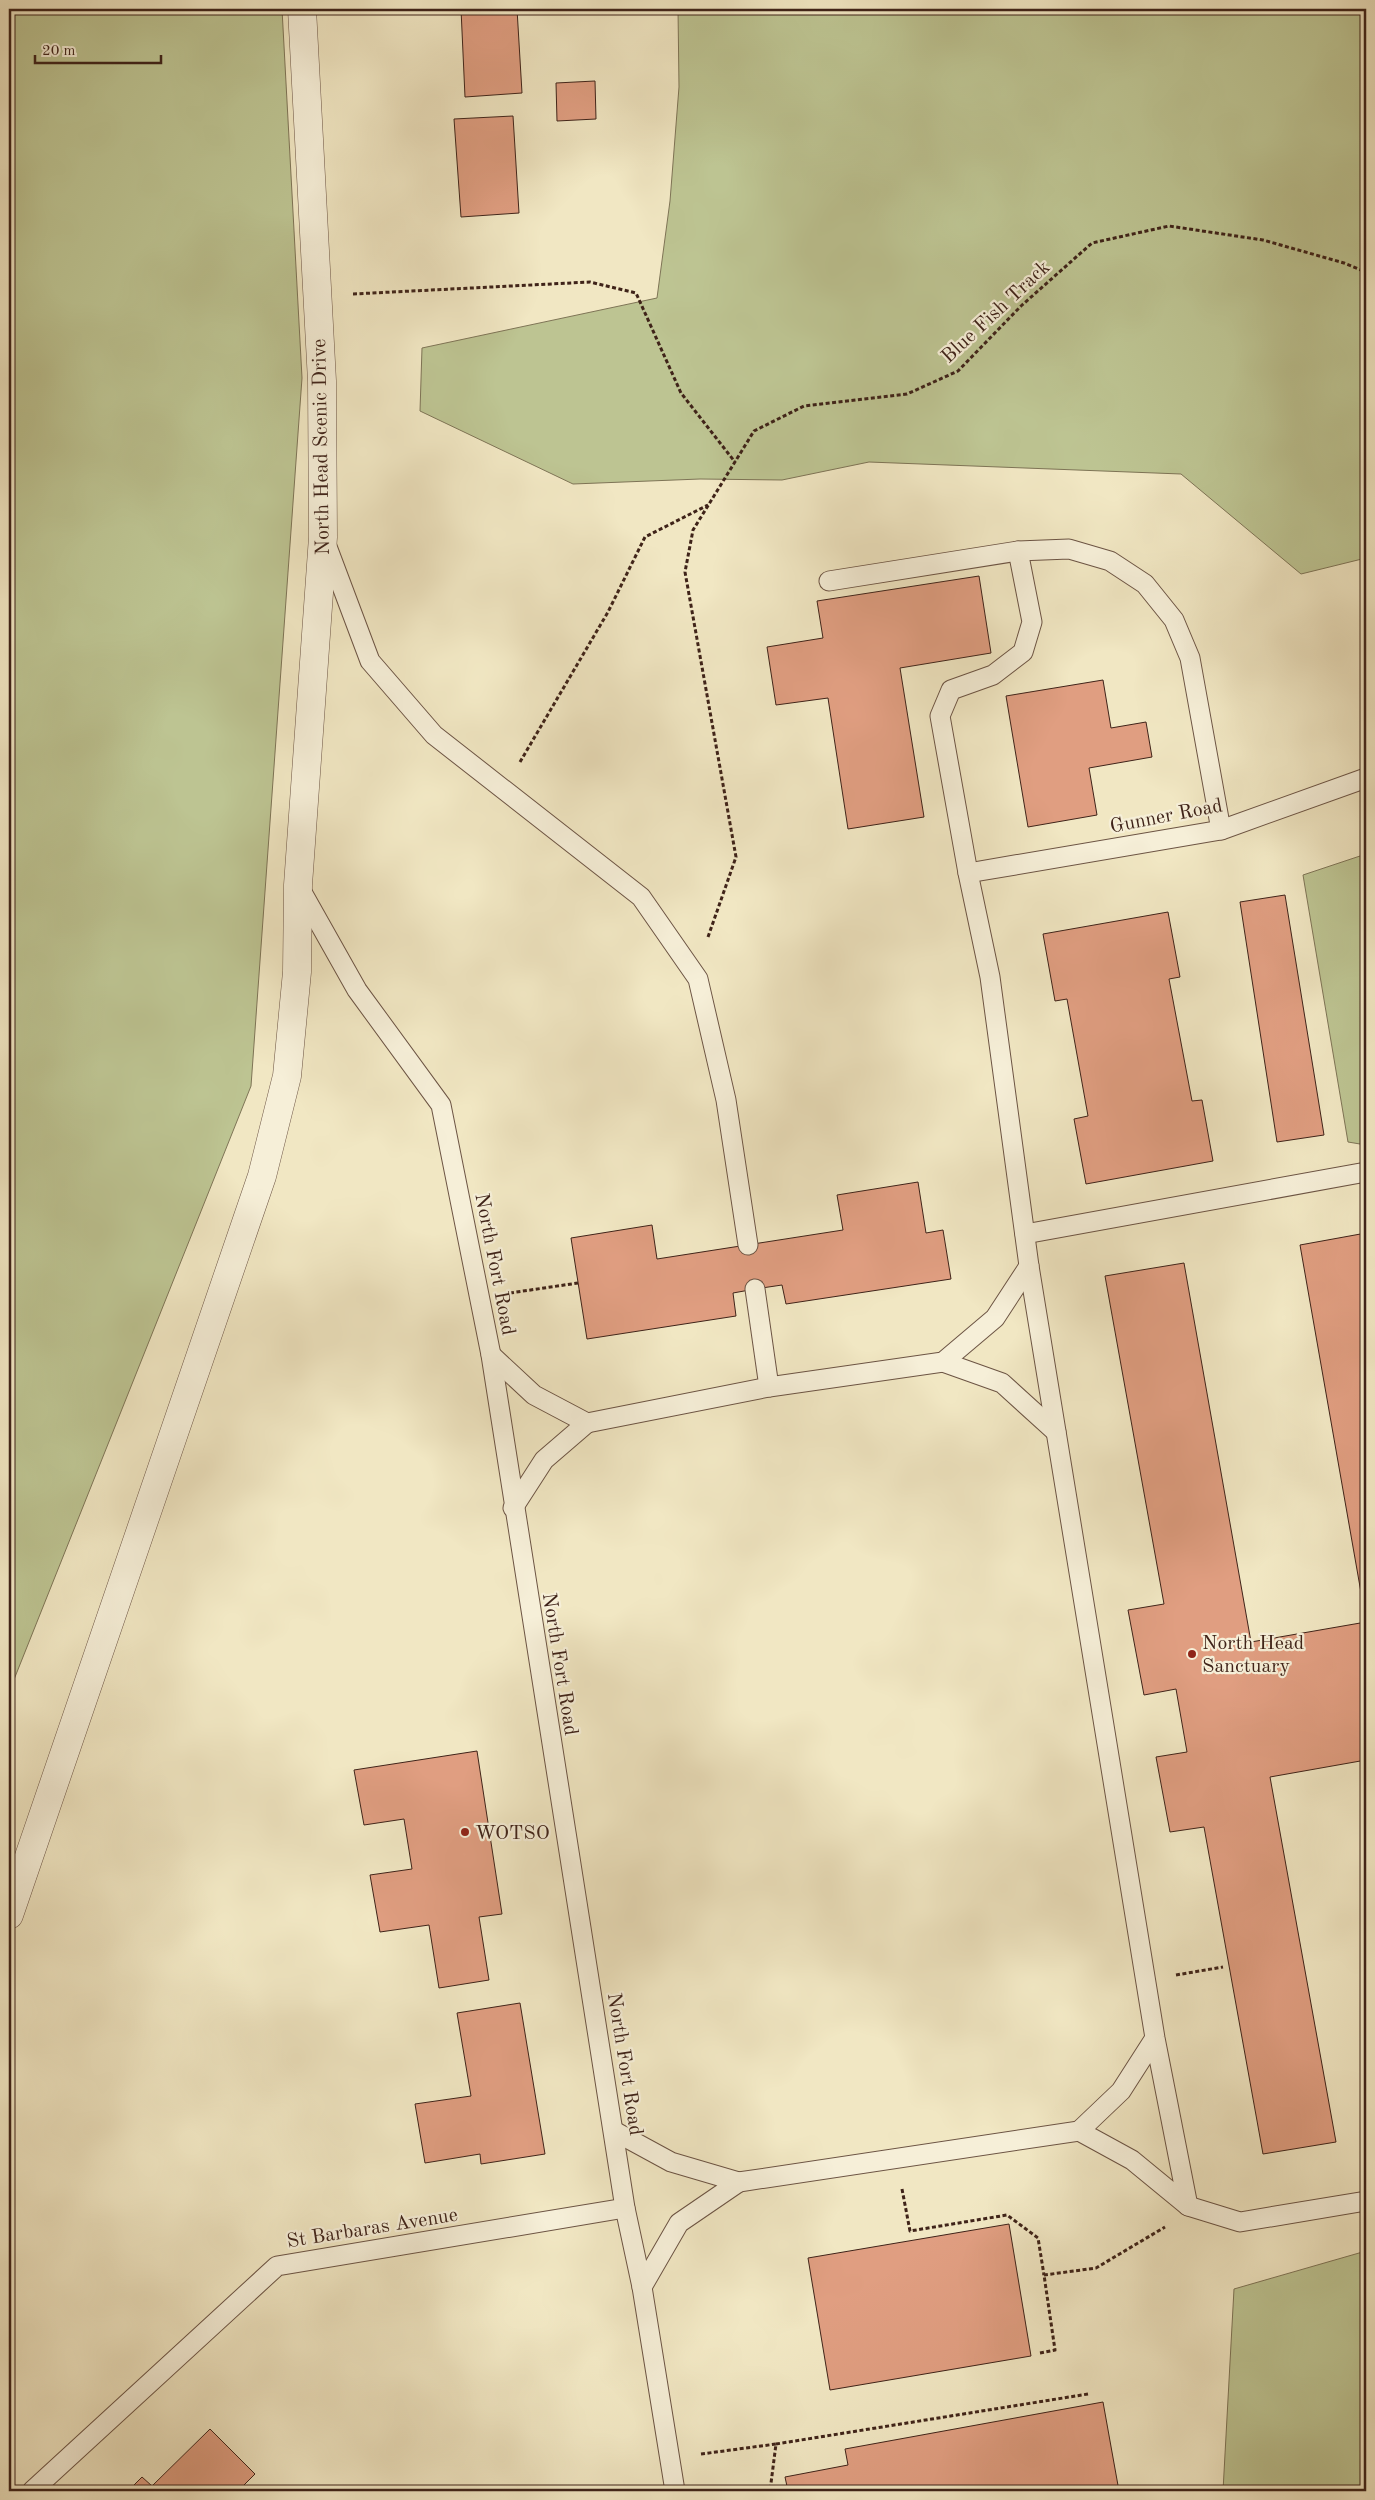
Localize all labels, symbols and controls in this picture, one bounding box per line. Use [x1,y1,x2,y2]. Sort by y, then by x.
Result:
scale bar [35,32,161,64]
text: 20 m [42,44,76,59]
street label: Blue Fish Track [938,257,1054,368]
street label: North Head Scenic Drive [310,338,334,556]
street label: Gunner Road [1108,796,1224,838]
street label: North Fort Road [470,1192,518,1337]
street label: North Fort Road [538,1591,580,1737]
place label: North Head Sanctuary [1202,1634,1304,1677]
marker: North Head Sanctuary [1186,1648,1198,1660]
place label: WOTSO [475,1824,550,1844]
marker: WOTSO [459,1826,471,1838]
street label: North Fort Road [603,1991,645,2137]
street label: St Barbaras Avenue [285,2206,459,2252]

